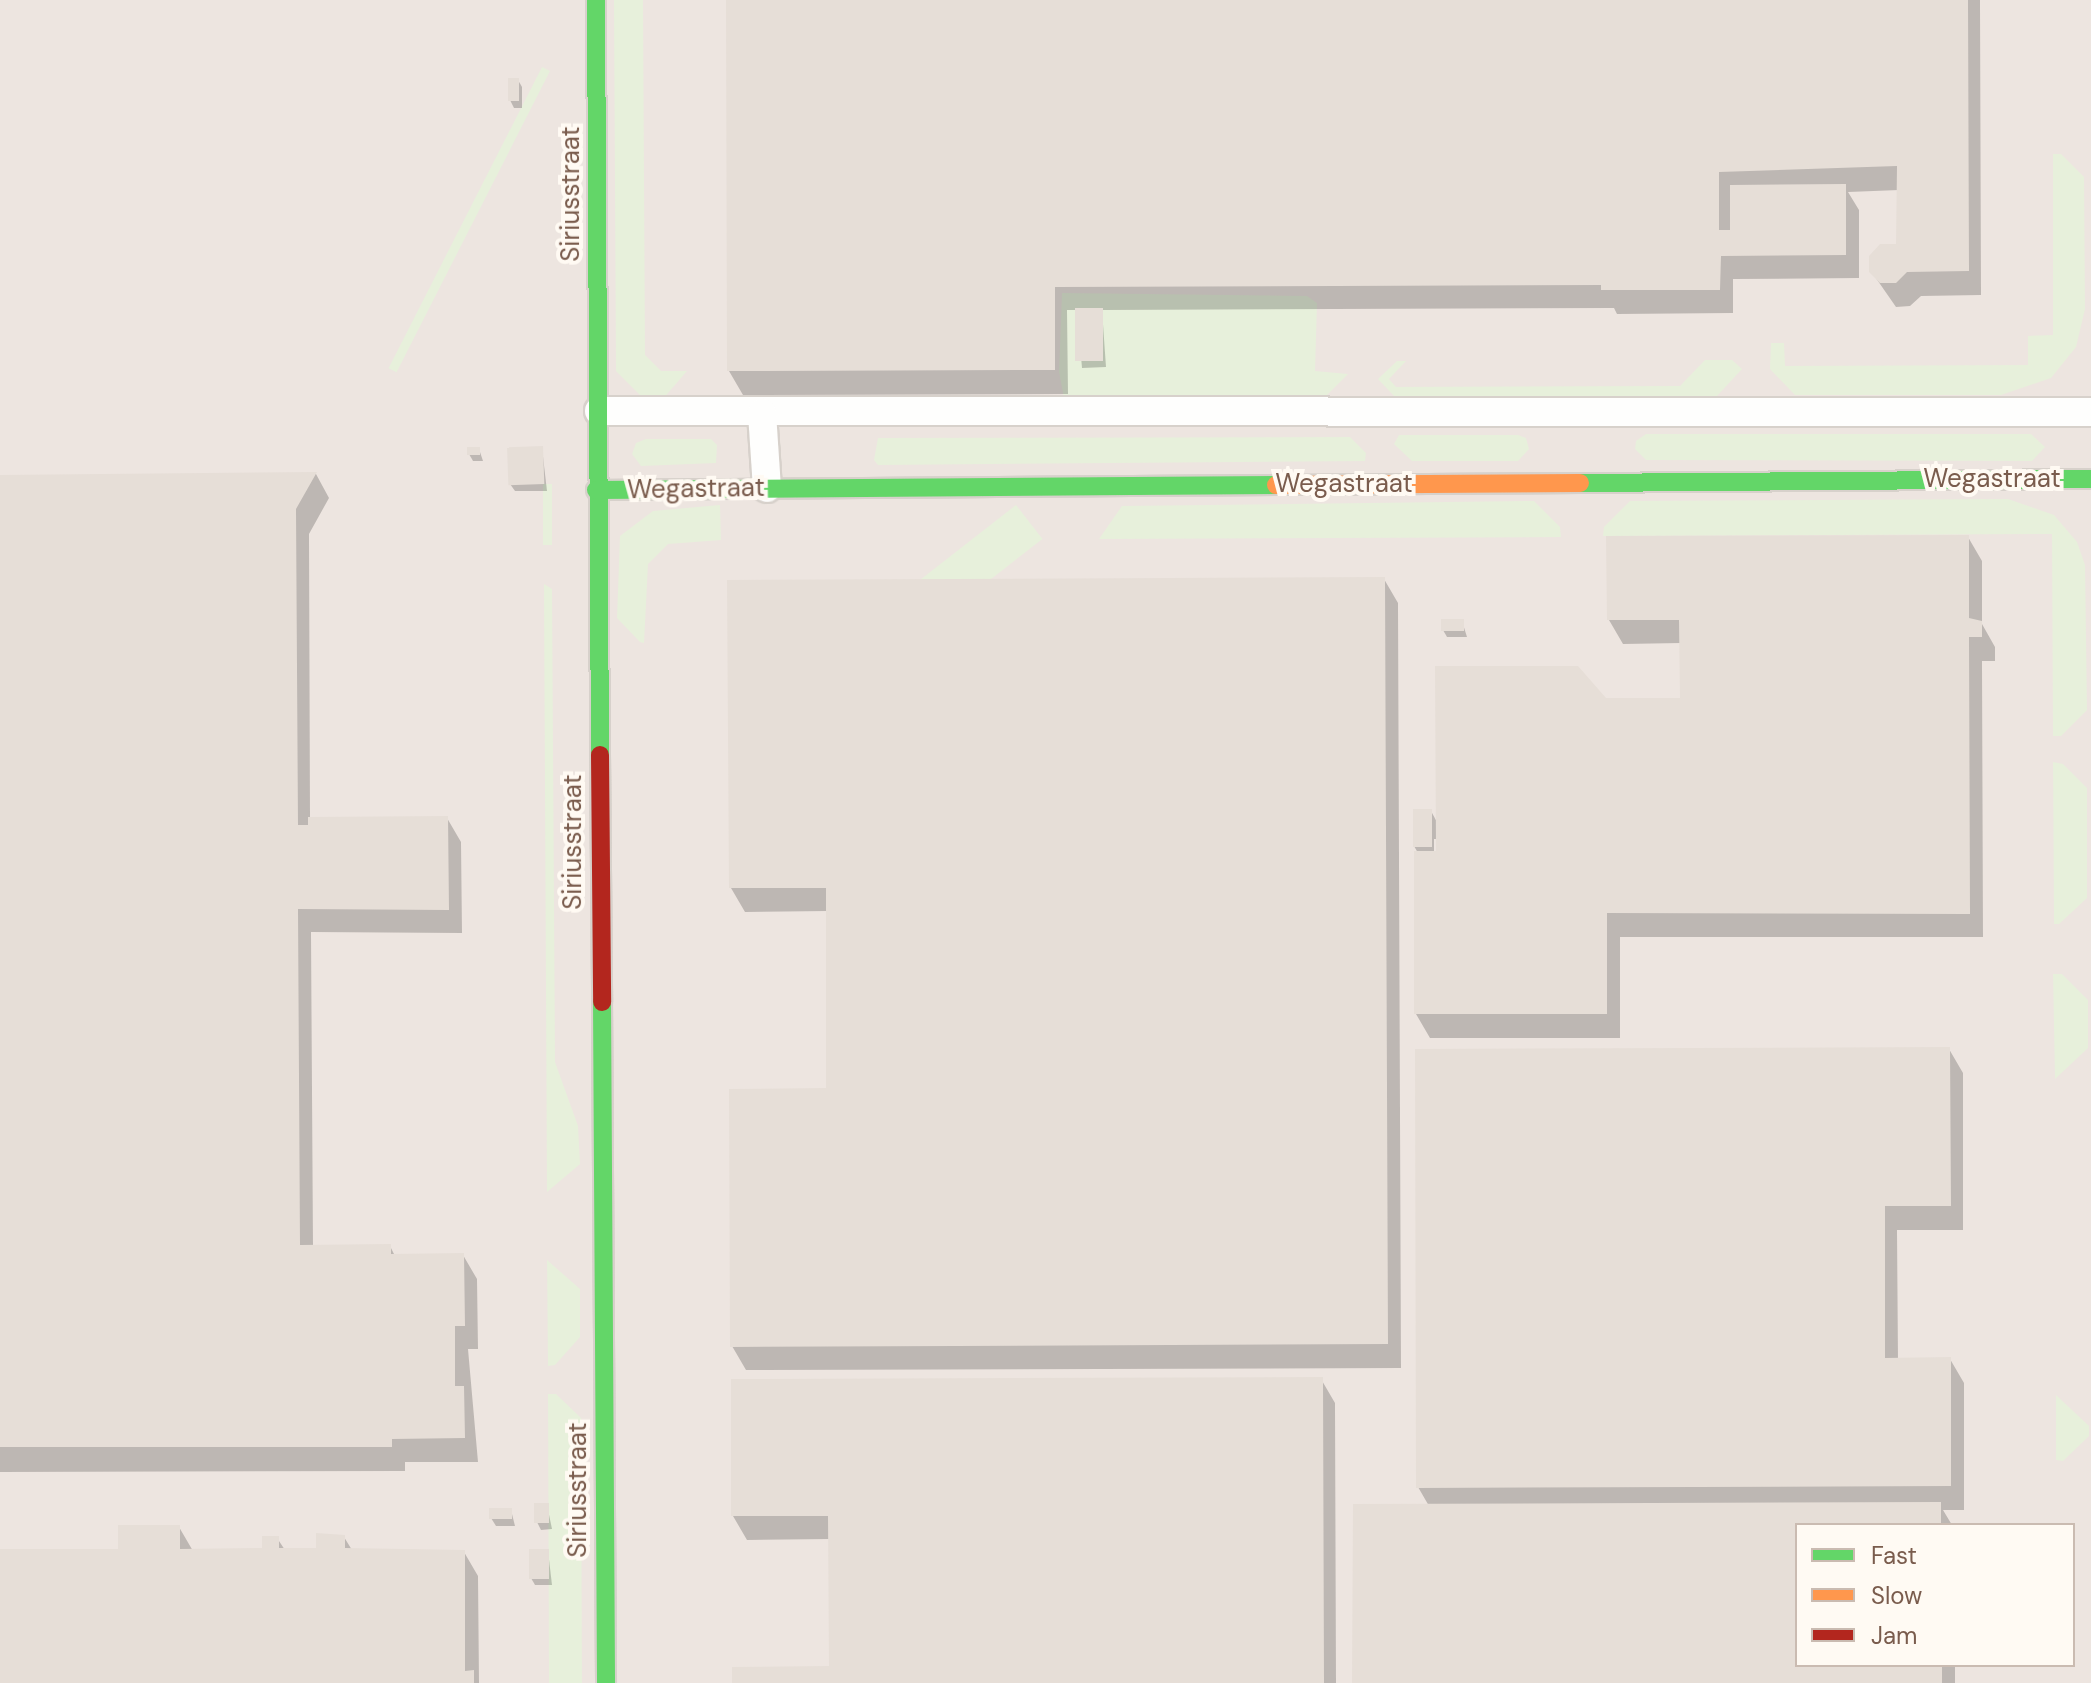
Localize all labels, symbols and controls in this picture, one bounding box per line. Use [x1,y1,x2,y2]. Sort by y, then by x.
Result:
street label: Siriusstraat [555,126,587,262]
street label: Wegastraat [1923,463,2061,495]
street label: Wegastraat [1275,468,1413,500]
street label: Wegastraat [627,472,765,506]
street label: Siriusstraat [557,774,589,910]
street label: Siriusstraat [562,1422,594,1558]
legend [1795,1523,2075,1667]
text: Fast [1871,1540,1917,1571]
text: Slow [1871,1580,1922,1611]
text: Jam [1871,1620,1917,1651]

